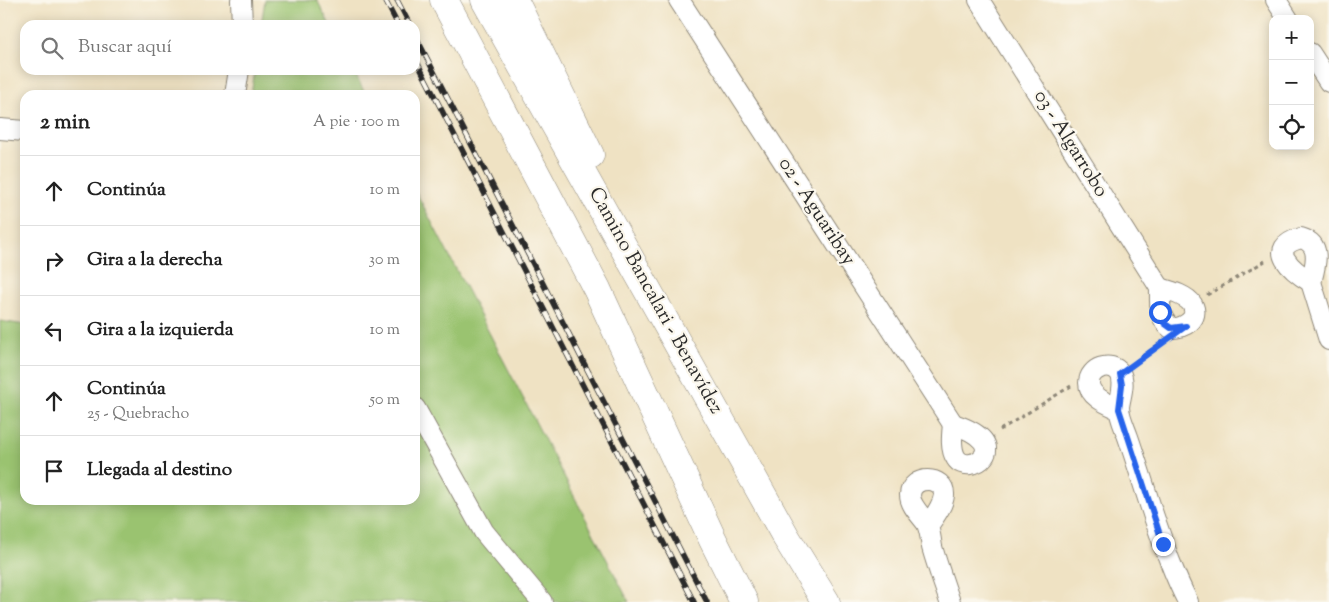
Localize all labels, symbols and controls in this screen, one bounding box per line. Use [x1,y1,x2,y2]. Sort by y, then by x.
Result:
map controls [1269,15,1314,150]
button: + [1269,15,1314,60]
search box [20,20,420,75]
icon: search [38,34,66,62]
text: Buscar aquí [78,34,172,61]
button: − [1269,60,1314,105]
street label: 03 - Algarrobo [1025,85,1115,203]
button: locate [1269,105,1314,150]
text: 2 min [40,108,90,138]
text: A pie · 100 m [313,111,400,134]
street label: 02 - Aguaribay [770,152,862,272]
icon: ahead [40,177,68,205]
text: Continúa [87,177,166,204]
text: 10 m [370,179,400,202]
street label: Camino Bancalari - Benavídez [580,182,730,420]
icon: right [40,247,68,275]
text: Gira a la derecha [87,247,222,274]
text: 30 m [369,249,400,272]
route start [1149,301,1172,324]
icon: left [40,317,68,345]
text: Gira a la izquierda [87,317,233,344]
text: 10 m [370,319,400,342]
text: Continúa [87,376,166,403]
icon: ahead [40,387,68,415]
text: 50 m [369,389,400,412]
text: 25 - Quebracho [87,403,189,426]
icon: arrive [40,457,68,485]
text: Llegada al destino [87,457,232,484]
route end [1152,533,1175,556]

